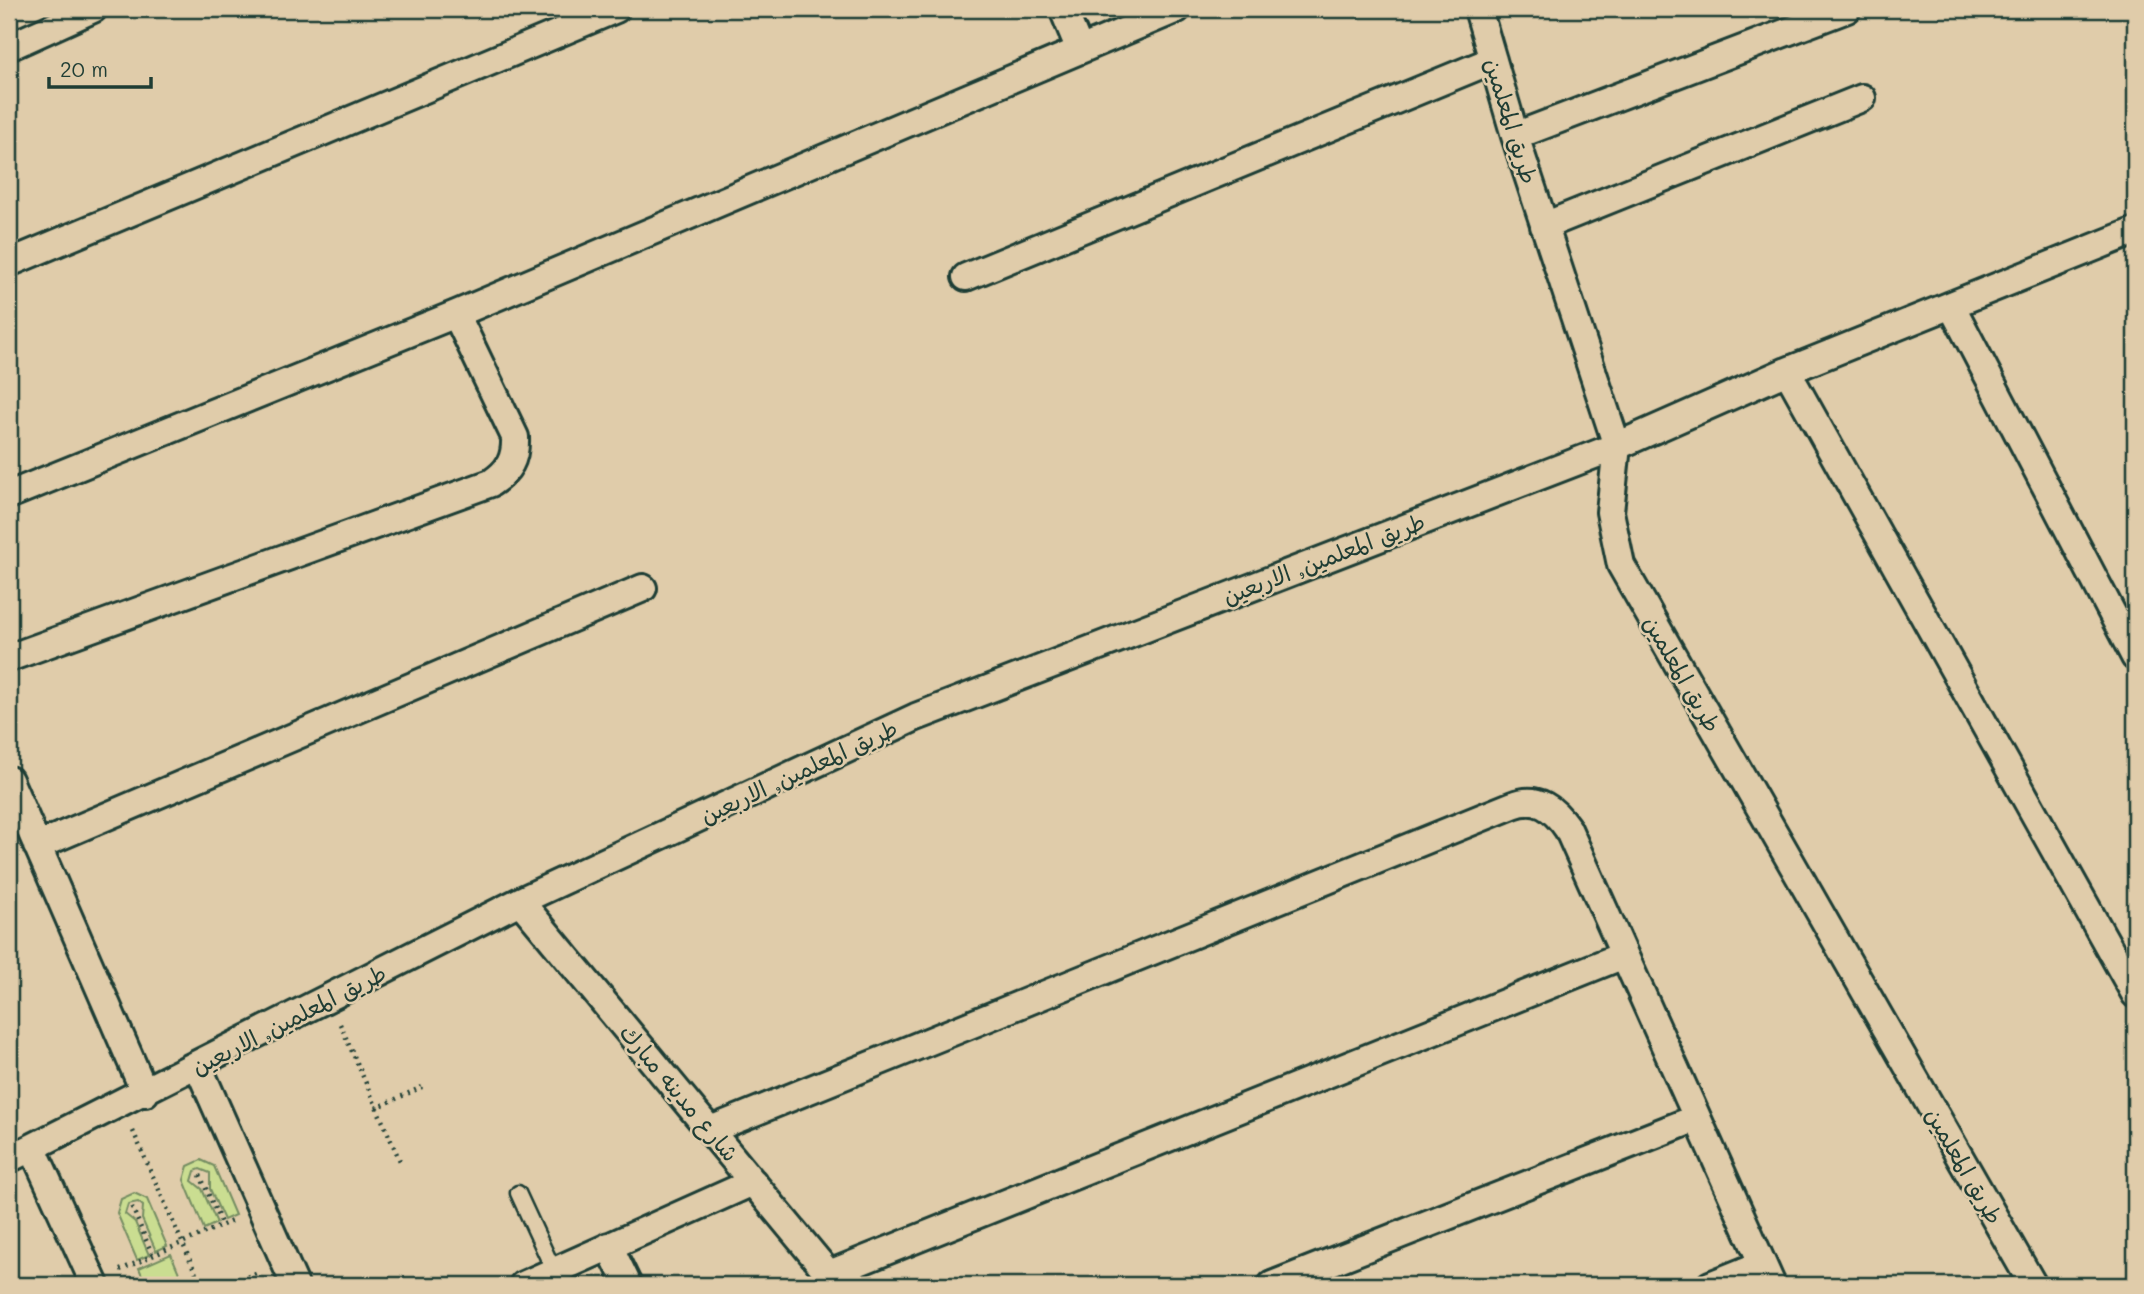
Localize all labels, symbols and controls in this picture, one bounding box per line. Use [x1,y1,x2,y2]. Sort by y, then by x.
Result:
scale bar [49,46,150,90]
street label: طريق المعلمين [1479,54,1545,187]
text: 20 m [60,55,108,82]
street label: طريق المعلمين, الاربعين [1218,506,1429,611]
street label: طريق المعلمين [1637,610,1728,737]
street label: طريق المعلمين, الاربعين [695,712,902,830]
street label: طريق المعلمين, الاربعين [186,957,391,1081]
street label: شارع مدينه مبارك [612,1018,746,1168]
street label: طريق المعلمين [1919,1102,2010,1229]

